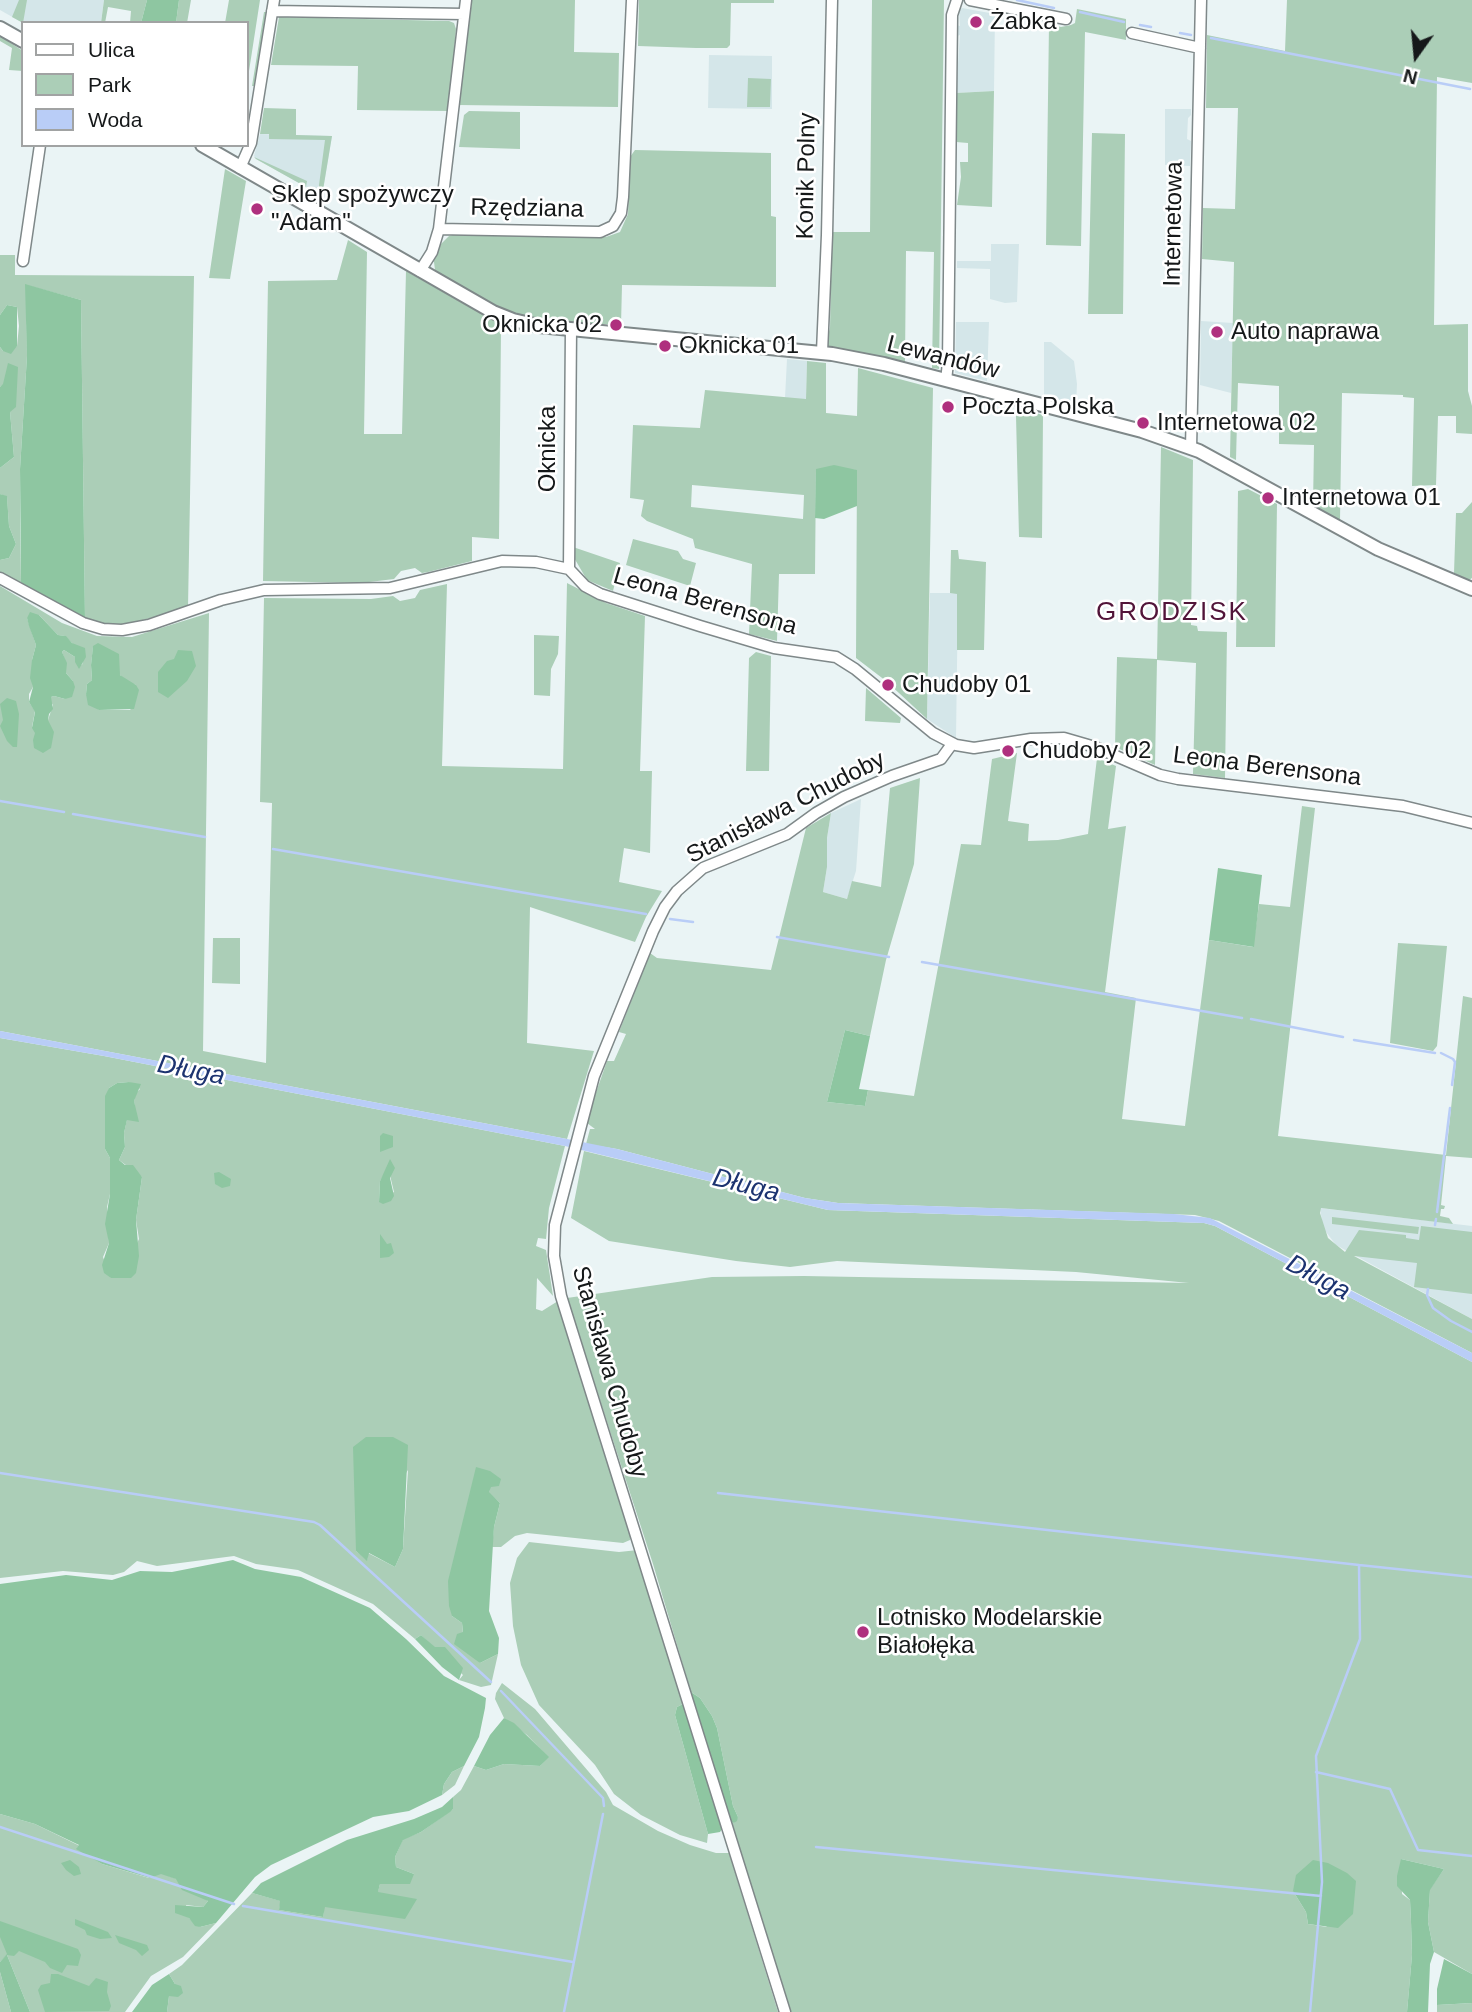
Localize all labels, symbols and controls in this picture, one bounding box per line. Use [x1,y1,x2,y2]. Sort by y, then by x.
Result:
place label: Żabka [990,8,1057,36]
marker: Żabka [968,14,984,30]
legend [21,21,248,147]
north arrow [1381,21,1451,91]
text: Ulica [88,38,135,61]
text: N [1401,65,1420,89]
text: Park [88,73,131,96]
text: Woda [88,108,142,131]
street label: Konik Polny [791,112,823,240]
street label: Internetowa [1159,161,1189,287]
place label: Sklep spożywczy "Adam" [271,181,454,237]
street label: Rzędziana [470,194,584,224]
marker: Sklep spożywczy "Adam" [249,201,265,217]
place label: Oknicka 02 [482,311,602,339]
marker: Oknicka 02 [608,317,624,333]
place label: Auto naprawa [1231,318,1379,346]
marker: Auto naprawa [1209,324,1225,340]
street label: Lewandów [884,330,1002,386]
place label: Oknicka 01 [679,332,799,360]
marker: Oknicka 01 [657,338,673,354]
place label: Poczta Polska [962,393,1114,421]
marker: Poczta Polska [940,399,956,415]
street label: Oknicka [534,406,562,492]
place label: Internetowa 02 [1157,409,1316,437]
marker: Internetowa 02 [1135,415,1151,431]
place label: Internetowa 01 [1282,484,1441,512]
marker: Internetowa 01 [1260,490,1276,506]
street label: Leona Berensona [610,562,800,642]
district label: GRODZISK [1097,597,1247,629]
place label: Chudoby 01 [902,671,1031,699]
marker: Chudoby 01 [880,677,896,693]
place label: Chudoby 02 [1022,737,1151,765]
street label: Leona Berensona [1171,741,1363,793]
marker: Chudoby 02 [1000,743,1016,759]
street label: Stanisława Chudoby [682,746,890,870]
water label: Długa [155,1049,227,1093]
water label: Długa [709,1163,783,1209]
water label: Długa [1281,1248,1355,1308]
street label: Stanisława Chudoby [565,1263,653,1481]
place label: Lotnisko Modelarskie Białołęka [877,1604,1102,1660]
marker: Lotnisko Modelarskie Białołęka [855,1624,871,1640]

